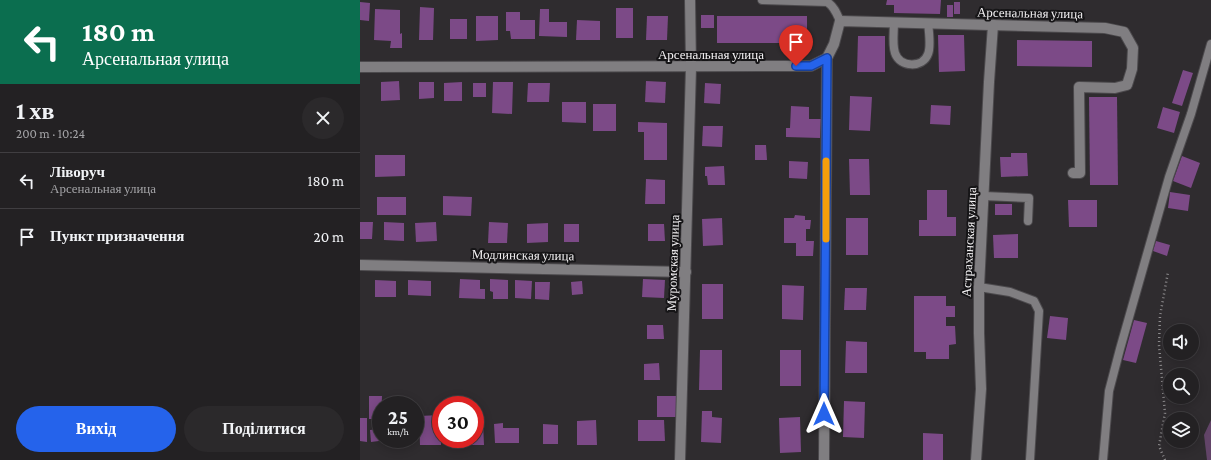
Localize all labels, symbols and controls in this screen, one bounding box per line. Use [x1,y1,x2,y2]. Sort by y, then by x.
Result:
street label: Арсенальная улица [977,5,1083,21]
icon: left [16,16,68,68]
text: 180 m [82,16,155,47]
pin [779,25,813,66]
icon: arrive [785,31,807,53]
street label: Арсенальная улица [658,47,764,62]
text: Арсенальная улица [82,49,229,69]
text: 1 хв [16,97,55,124]
button: close [302,97,344,139]
text: 200 m · 10:24 [16,126,85,141]
text: Ліворуч [50,164,105,180]
icon: left [16,170,38,192]
text: 180 m [308,173,344,189]
text: Арсенальная улица [50,181,156,196]
street label: Астраханская улица [959,186,979,297]
street label: Муромская улица [664,214,682,312]
icon: arrive [16,226,38,248]
text: Пункт призначення [50,228,184,244]
text: 20 m [314,229,344,245]
street label: Модлинская улица [472,247,575,263]
map controls [1163,324,1199,448]
button: sound [1163,324,1199,360]
button: search [1163,368,1199,404]
position arrow [803,393,845,435]
speed limit sign: 30 [432,396,484,448]
button: Вихід [16,406,176,452]
button: Поділитися [184,406,344,452]
text: 25 [388,406,408,428]
button: layers [1163,412,1199,448]
text: km/h [387,426,409,437]

